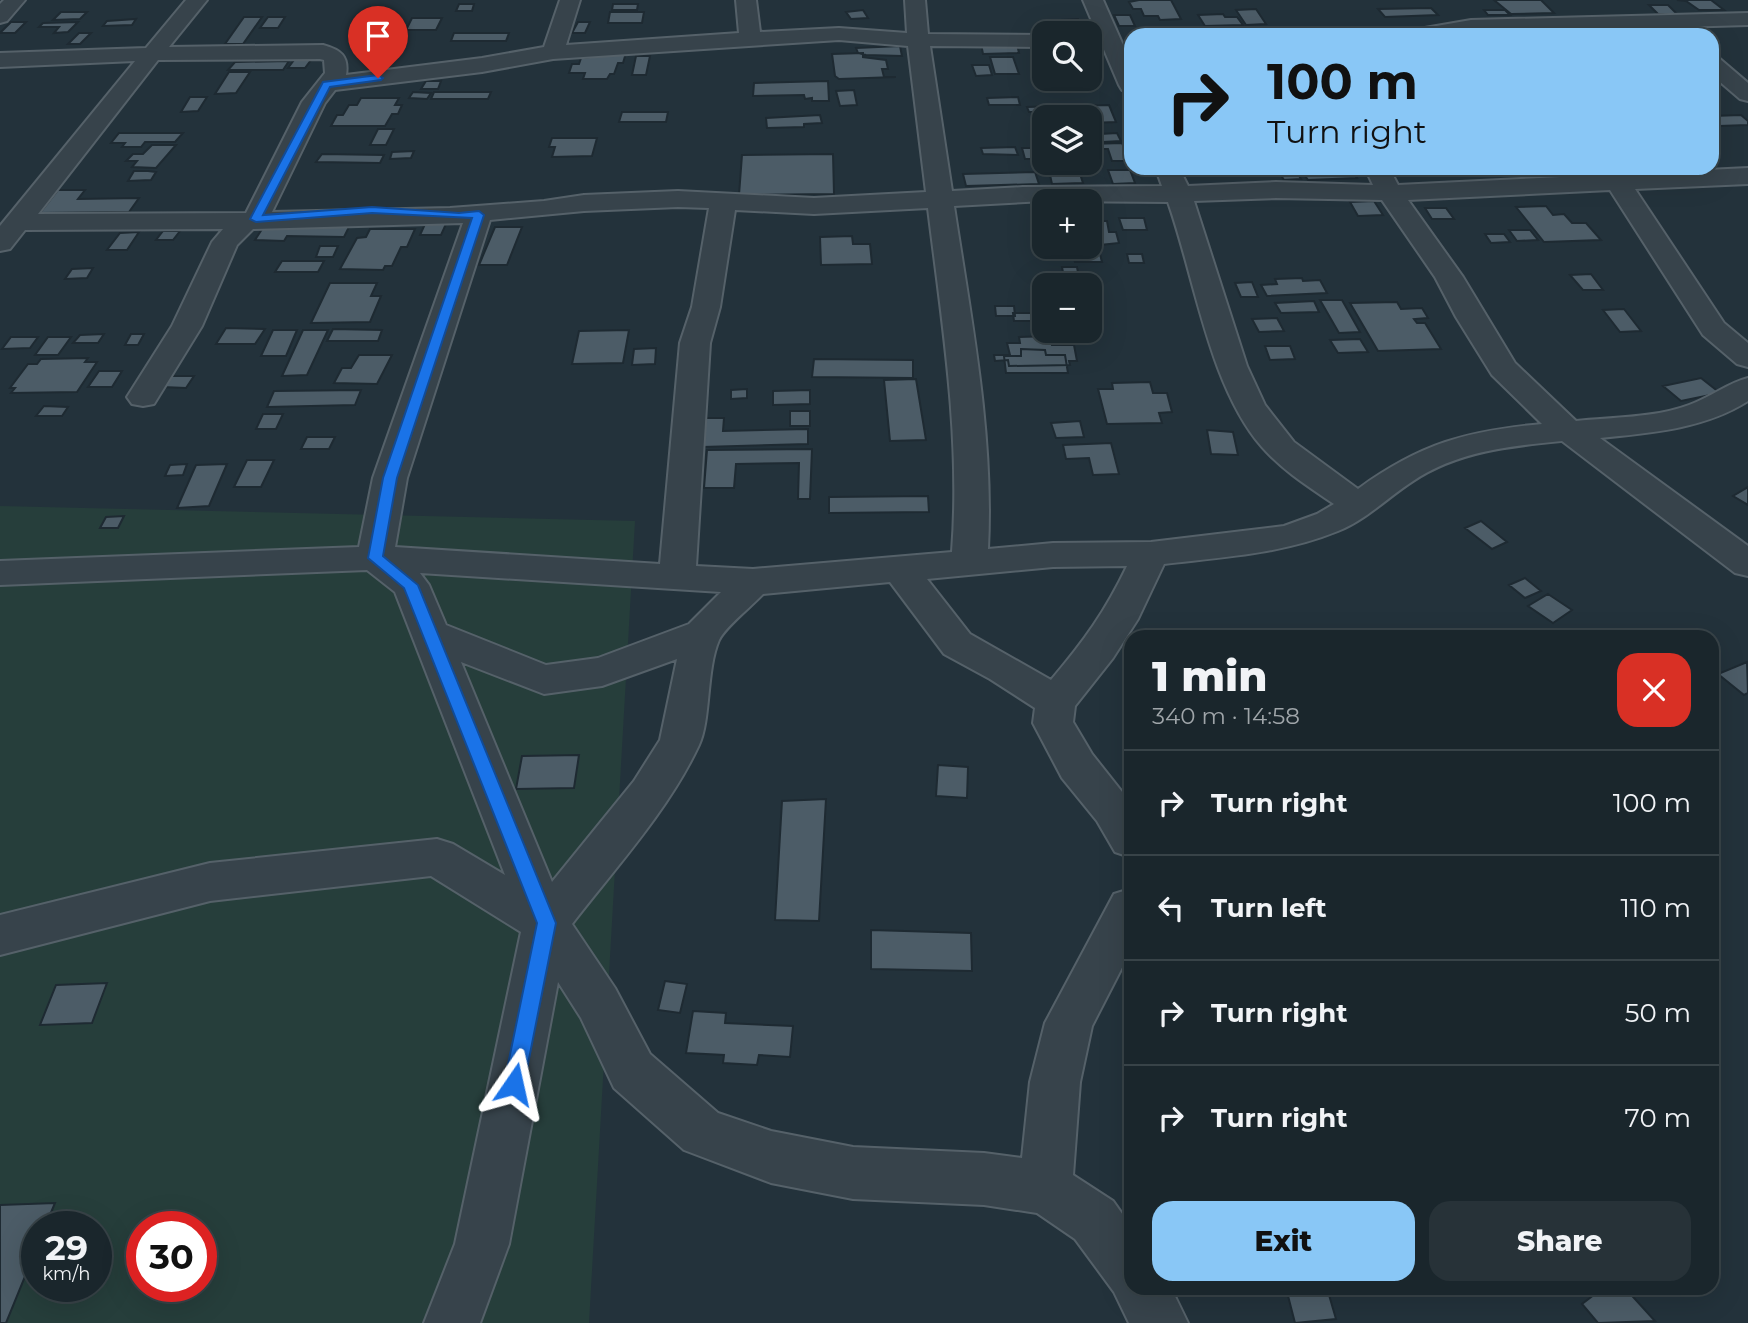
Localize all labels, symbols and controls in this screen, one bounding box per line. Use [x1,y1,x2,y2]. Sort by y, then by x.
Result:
pin [348,6,408,78]
icon: arrive [359,17,397,55]
map controls [1032,21,1102,343]
button: search [1032,21,1102,91]
text: 100 m [1267,52,1418,111]
icon: right [1152,56,1243,147]
button: layers [1032,105,1102,175]
text: Turn right [1267,112,1427,151]
button: + [1032,189,1102,259]
button: − [1032,273,1102,343]
text: 1 min [1152,650,1268,702]
button: close [1617,653,1691,727]
text: 340 m · 14:58 [1152,702,1300,730]
icon: right [1152,784,1190,822]
text: Turn right [1211,787,1347,819]
text: 100 m [1613,787,1691,819]
icon: left [1152,889,1190,927]
text: Turn left [1211,892,1327,924]
text: 110 m [1621,892,1691,924]
icon: right [1152,994,1190,1032]
text: Turn right [1211,997,1347,1029]
text: 50 m [1625,997,1691,1029]
position arrow [477,1047,551,1121]
icon: right [1152,1099,1190,1137]
text: Turn right [1211,1102,1347,1134]
text: 70 m [1625,1102,1691,1134]
button: Exit [1152,1201,1415,1281]
button: Share [1429,1201,1691,1281]
speed limit sign: 30 [126,1211,217,1302]
text: 29 [45,1226,88,1269]
text: km/h [42,1263,91,1285]

